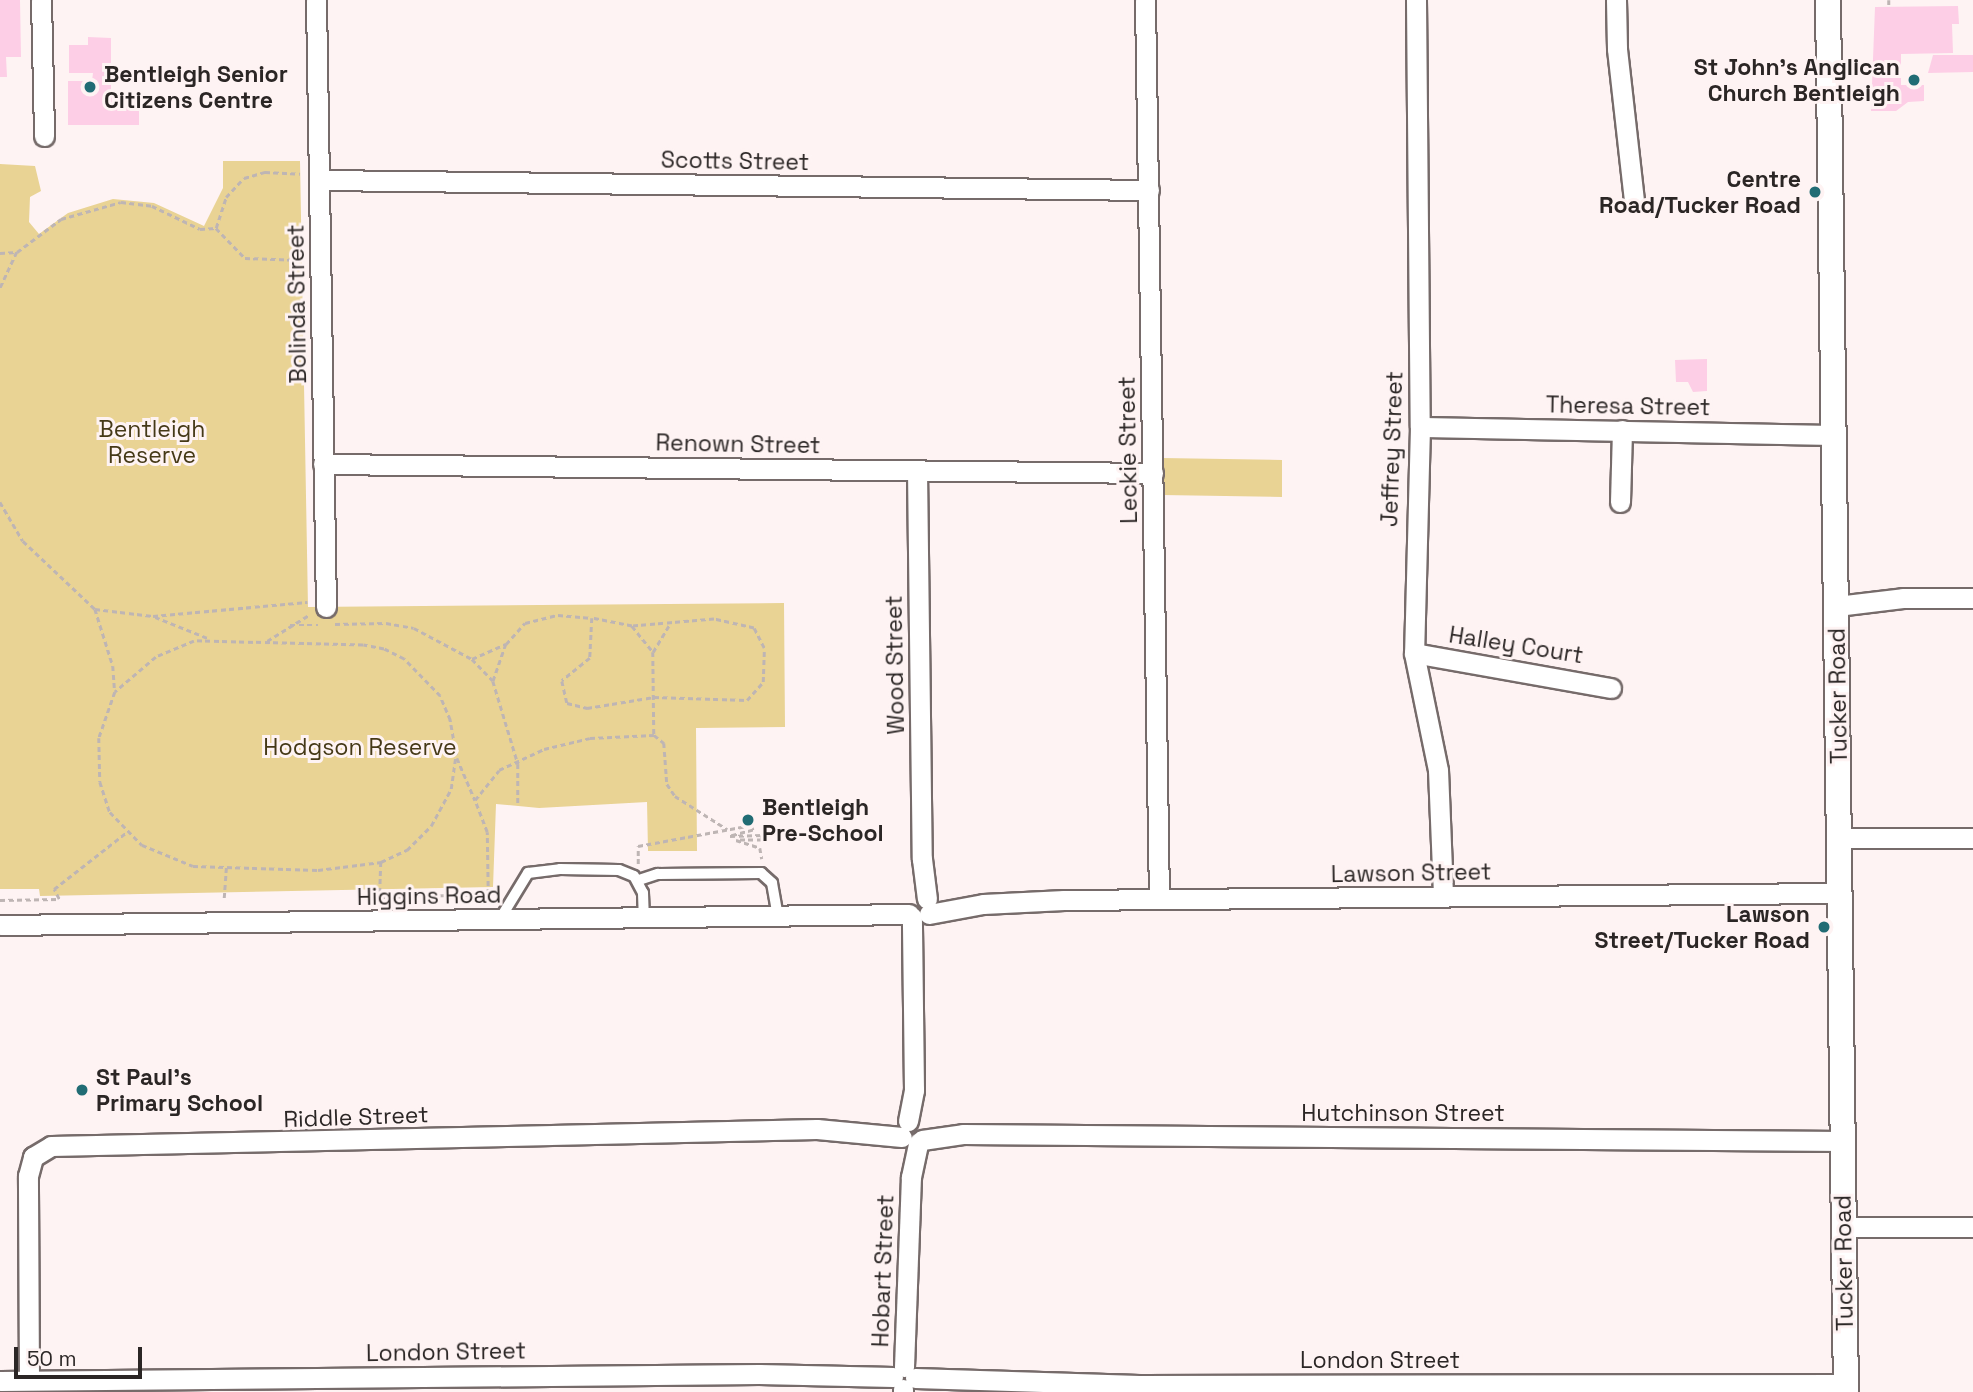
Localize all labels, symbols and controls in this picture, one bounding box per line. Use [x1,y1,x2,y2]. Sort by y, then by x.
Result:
place label: St John's Anglican Church Bentleigh [1694,53,1900,107]
place label: Bentleigh Senior Citizens Centre [104,60,288,114]
marker: St John's Anglican Church Bentleigh [1906,72,1922,88]
marker: Bentleigh Senior Citizens Centre [82,79,98,95]
street label: Scotts Street [661,146,809,176]
place label: Centre Road/Tucker Road [1599,165,1801,219]
marker: Centre Road/Tucker Road [1807,184,1823,200]
street label: Bolinda Street [282,224,312,384]
street label: Jeffrey Street [1375,371,1409,527]
street label: Leckie Street [1113,376,1143,524]
street label: Theresa Street [1545,391,1711,421]
park label: Bentleigh Reserve [99,415,205,469]
street label: Renown Street [655,429,821,459]
street label: Wood Street [880,595,910,735]
street label: Halley Court [1447,621,1585,669]
street label: Tucker Road [1823,628,1853,764]
park label: Hodgson Reserve [263,733,457,761]
place label: Bentleigh Pre-School [762,793,884,847]
marker: Bentleigh Pre-School [740,812,756,828]
street label: Lawson Street [1331,858,1491,888]
street label: Higgins Road [357,881,501,911]
place label: Lawson Street/Tucker Road [1594,900,1810,954]
marker: Lawson Street/Tucker Road [1816,919,1832,935]
place label: St Paul's Primary School [96,1063,263,1117]
marker: St Paul's Primary School [74,1082,90,1098]
street label: Hutchinson Street [1301,1099,1505,1127]
street label: Riddle Street [283,1101,429,1133]
street label: Hobart Street [867,1194,899,1348]
street label: Tucker Road [1829,1195,1859,1331]
scale bar [18,1332,145,1376]
street label: London Street [366,1337,526,1367]
text: 50 m [27,1345,77,1372]
street label: London Street [1300,1346,1460,1374]

